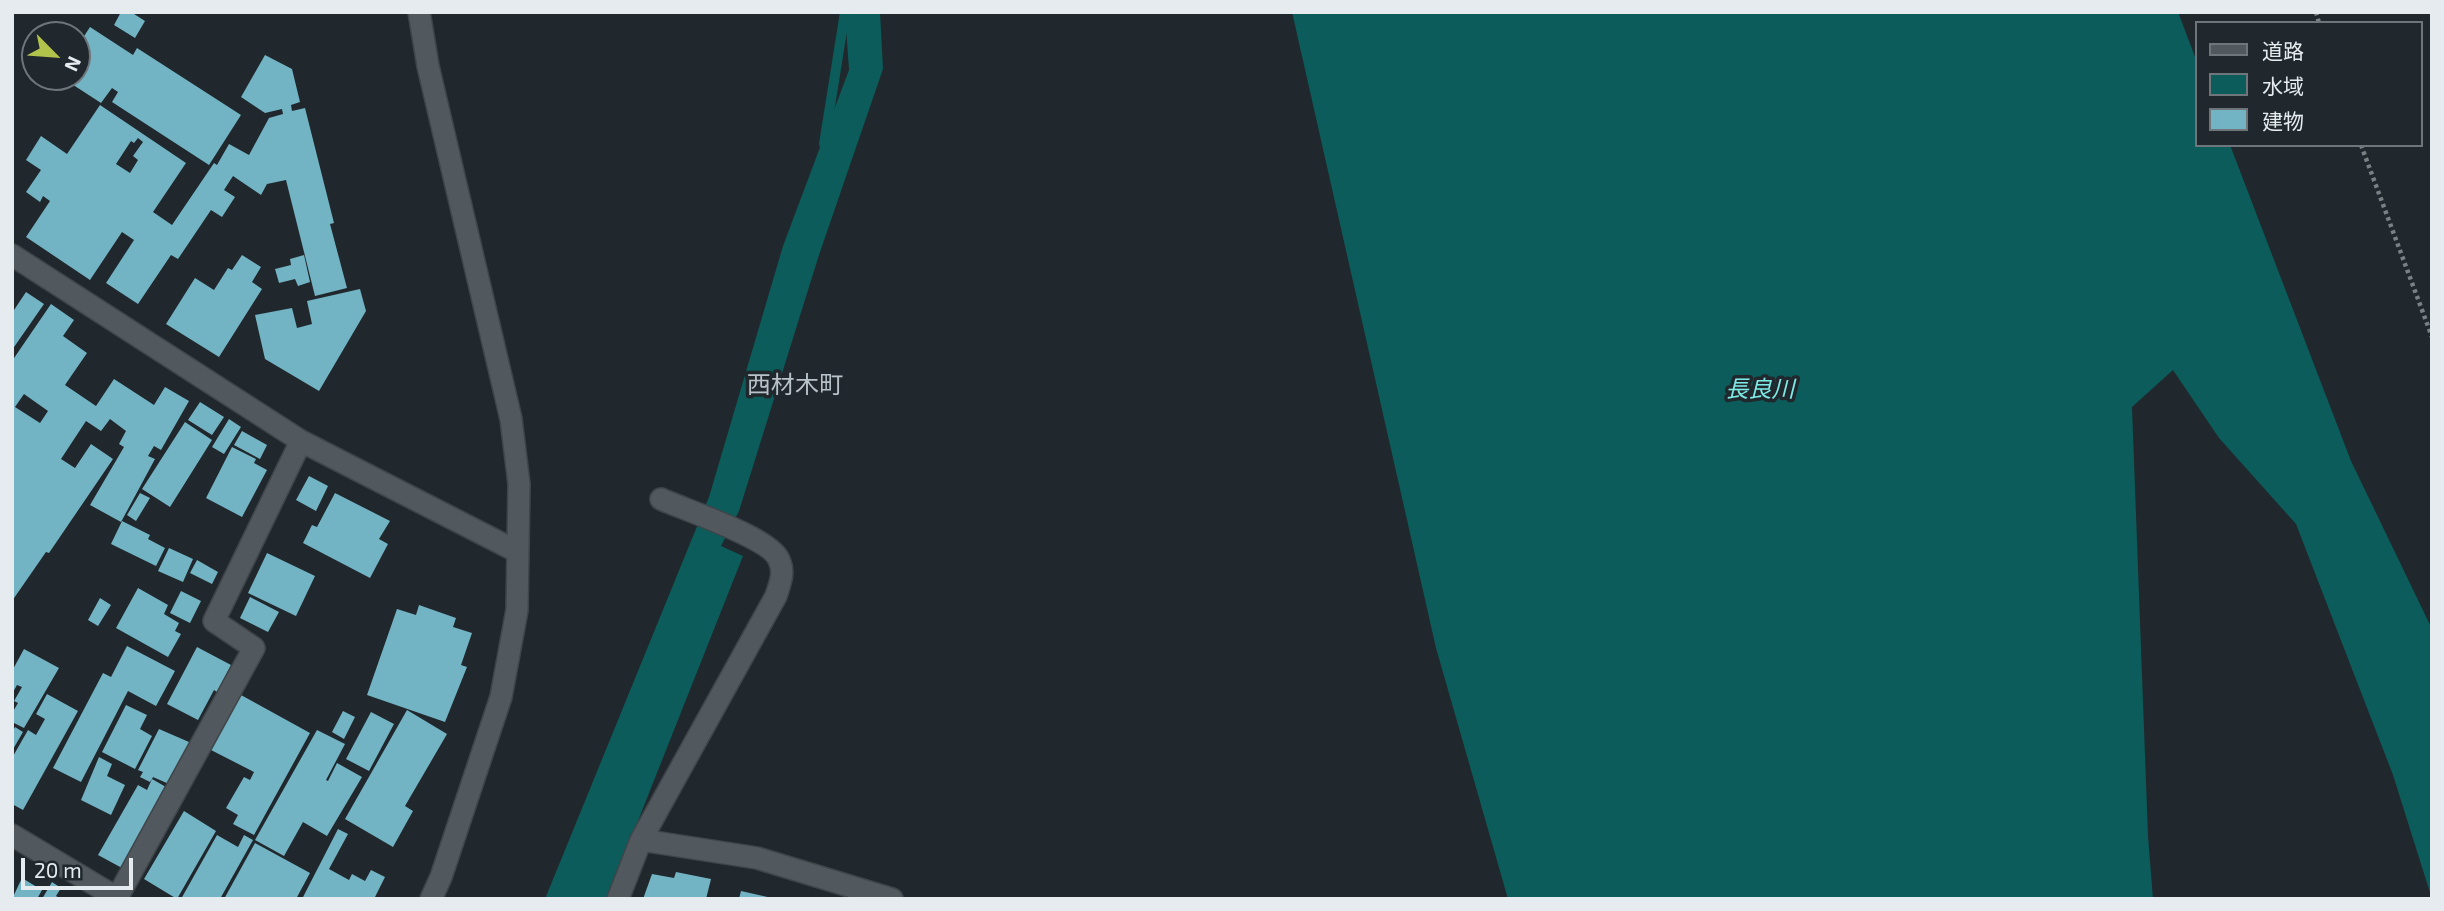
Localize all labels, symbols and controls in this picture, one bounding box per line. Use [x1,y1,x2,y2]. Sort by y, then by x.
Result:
north arrow [21,21,91,91]
legend [2196,21,2423,147]
text: 道路 [2262,38,2304,63]
text: N [60,53,87,75]
text: 水域 [2262,73,2304,98]
text: 建物 [2262,108,2304,133]
district label: 西材木町 [747,371,843,399]
water label: 長良川 [1726,375,1794,403]
scale bar [24,844,136,888]
text: 20 m [34,857,82,882]

